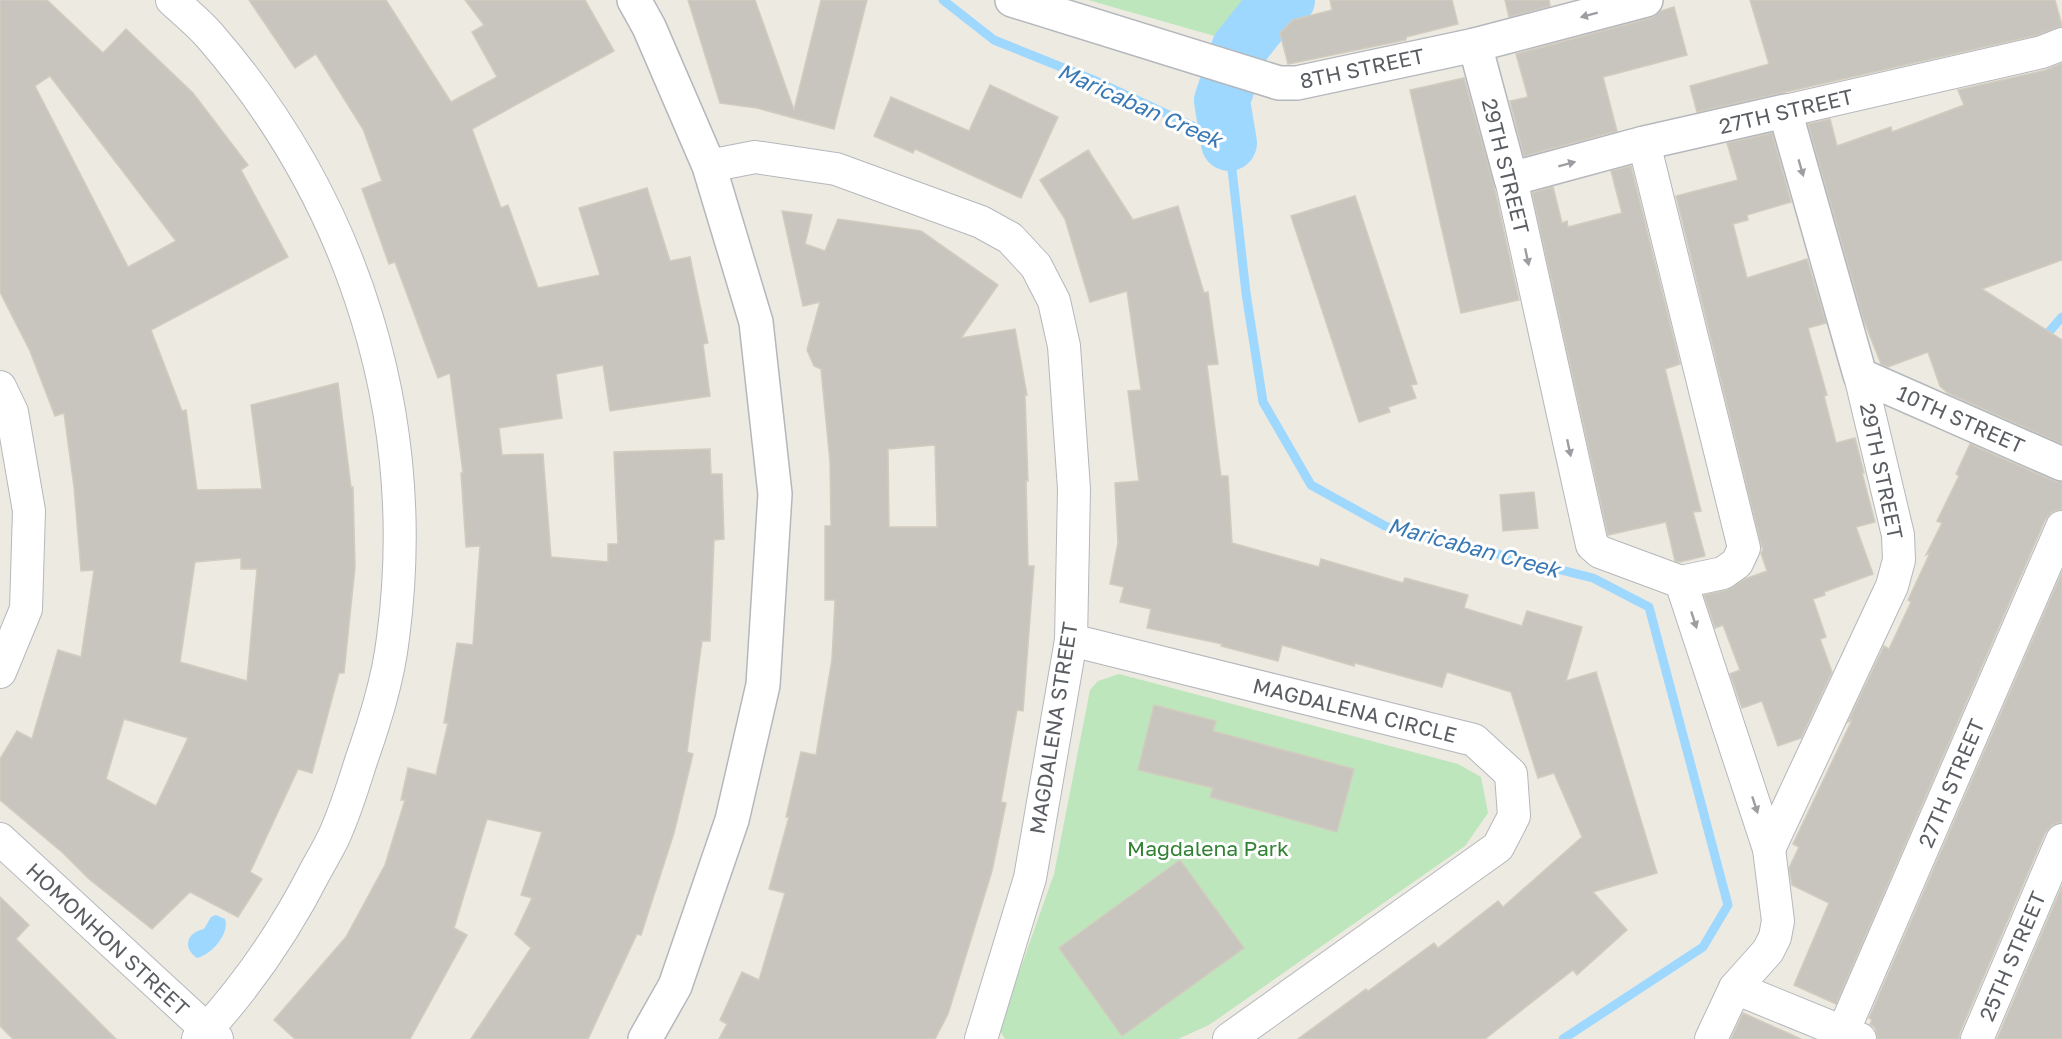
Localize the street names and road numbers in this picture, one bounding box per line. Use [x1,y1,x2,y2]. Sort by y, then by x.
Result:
street label: 8TH STREET [1297,42,1427,94]
street label: 27TH STREET [1716,83,1856,139]
street label: 29TH STREET [1477,96,1535,236]
street label: 10TH STREET [1893,379,2029,459]
street label: 29TH STREET [1855,401,1909,541]
street label: MAGDALENA STREET [1023,620,1083,836]
street label: MAGDALENA CIRCLE [1250,672,1460,748]
street label: 27TH STREET [1912,715,1990,851]
street label: HOMONHON STREET [21,857,195,1021]
street label: 25TH STREET [1973,887,2051,1025]

